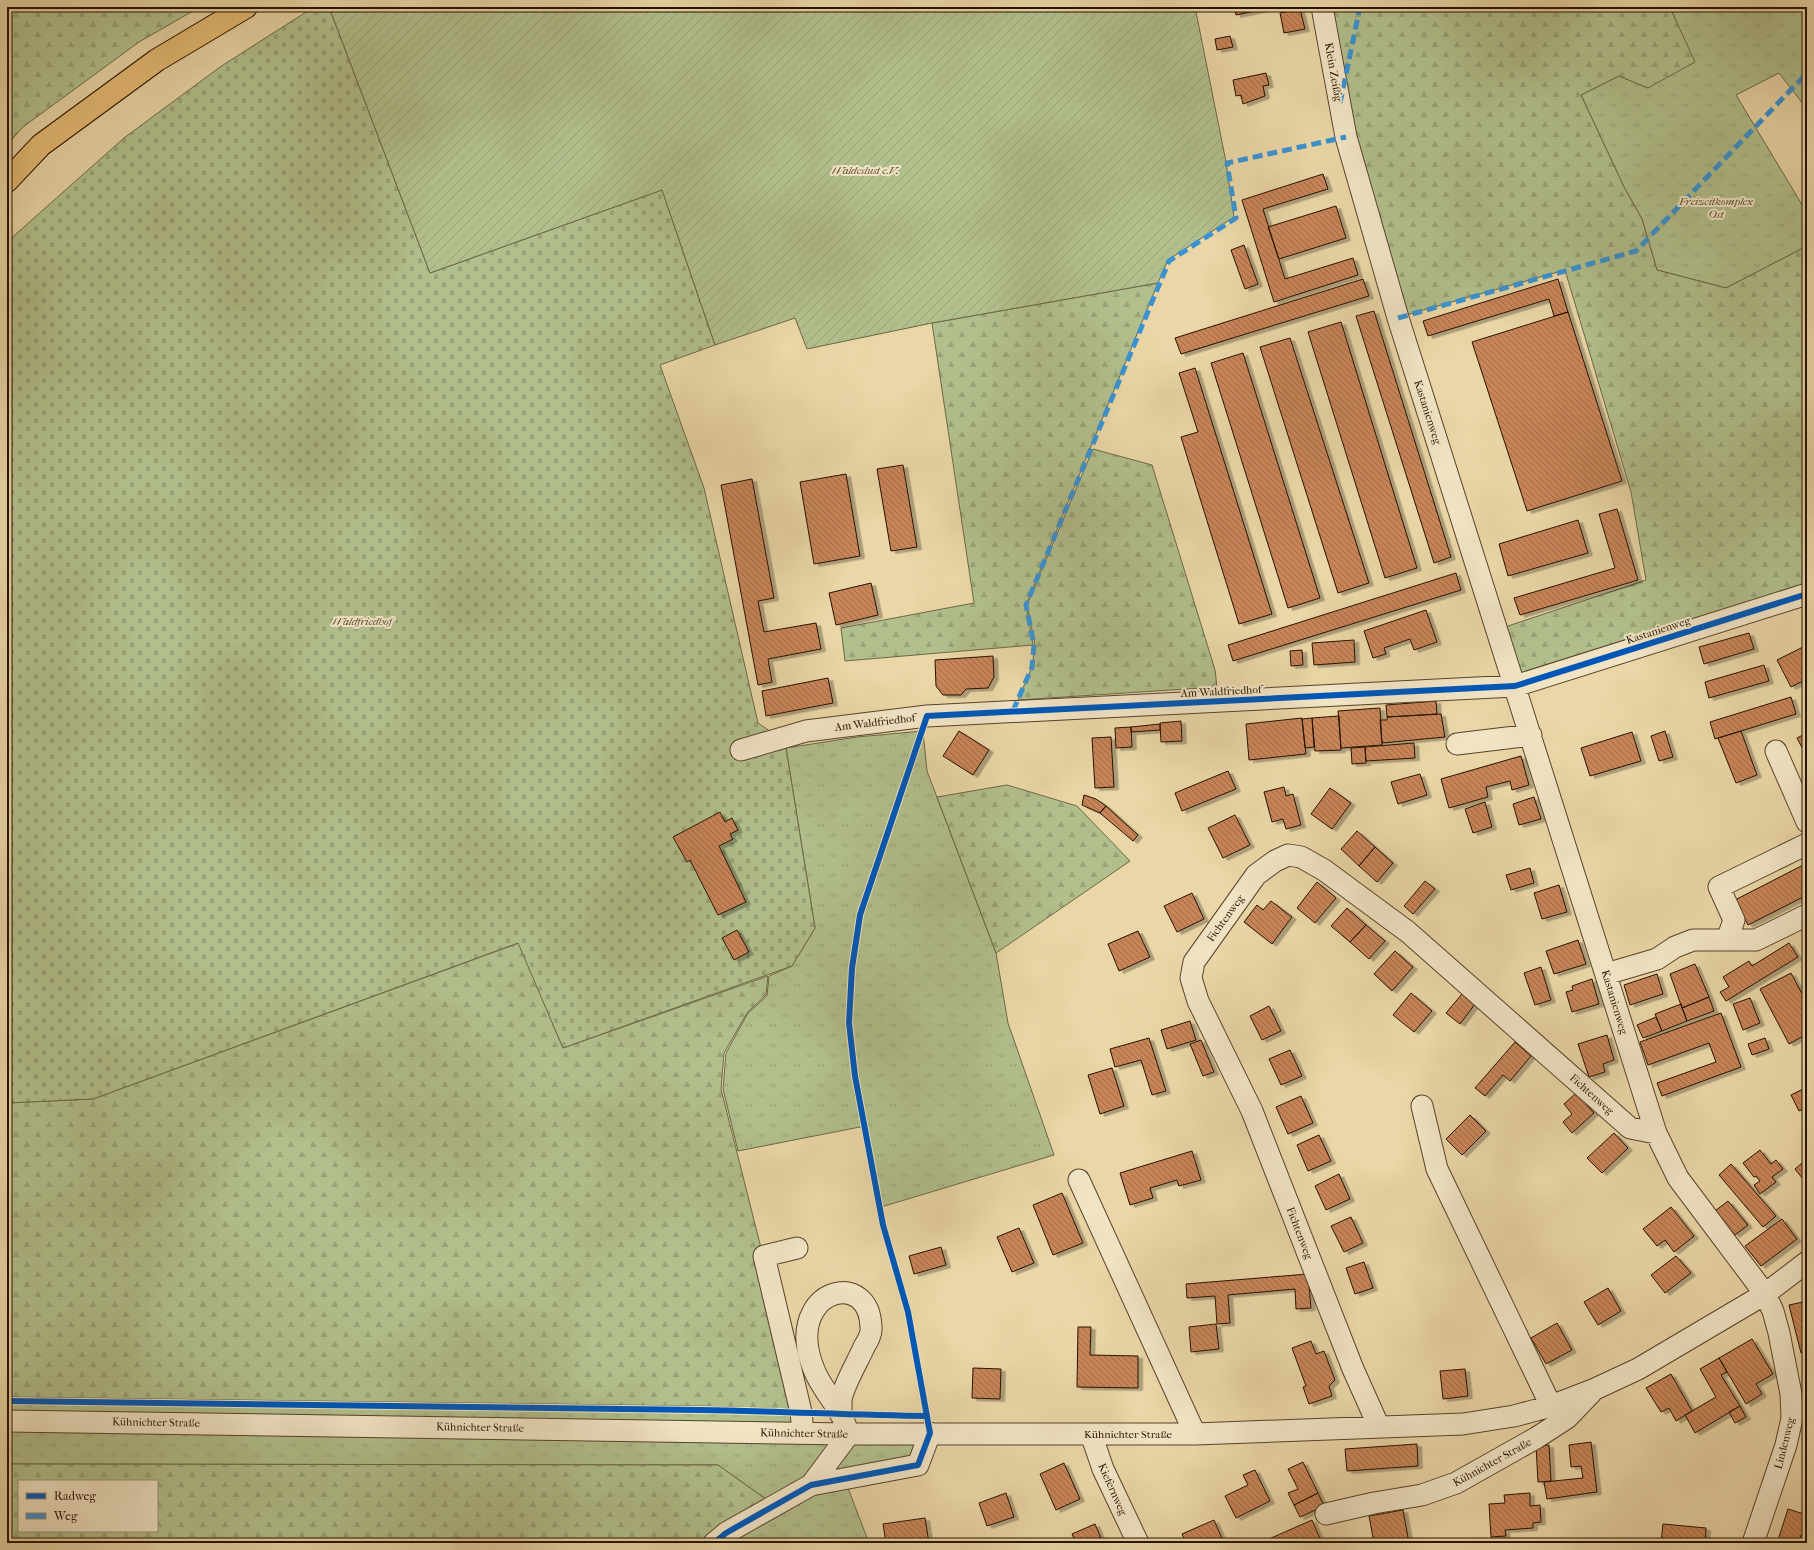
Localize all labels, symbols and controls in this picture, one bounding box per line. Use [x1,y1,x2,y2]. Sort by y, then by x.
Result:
street label: Klein Zeißig [1322,42,1345,103]
park label: Waldeslust e.V. [832,164,900,177]
park label: Freizeitkomplex Ost [1678,195,1753,221]
street label: Kastanienweg [1411,378,1444,446]
street label: Kastanienweg [1624,614,1692,647]
park label: Waldfriedhof [332,615,395,628]
street label: Am Waldfriedhof [1179,683,1264,700]
street label: Am Waldfriedhof [833,711,918,734]
street label: Fichtenweg [1204,892,1247,944]
street label: Kastanienweg [1599,968,1631,1036]
street label: Fichtenweg [1567,1071,1616,1118]
street label: Fichtenweg [1284,1205,1315,1261]
street label: Kühnichter Straße [112,1415,201,1430]
street label: Lindenweg [1772,1416,1797,1470]
street label: Kühnichter Straße [436,1420,525,1435]
street label: Kühnichter Straße [760,1426,849,1441]
street label: Kühnichter Straße [1084,1428,1172,1441]
street label: Kühnichter Straße [1451,1435,1534,1489]
street label: Kiefernweg [1095,1461,1130,1517]
legend [18,1480,158,1532]
text: Radweg [54,1489,97,1503]
text: Weg [53,1509,78,1523]

